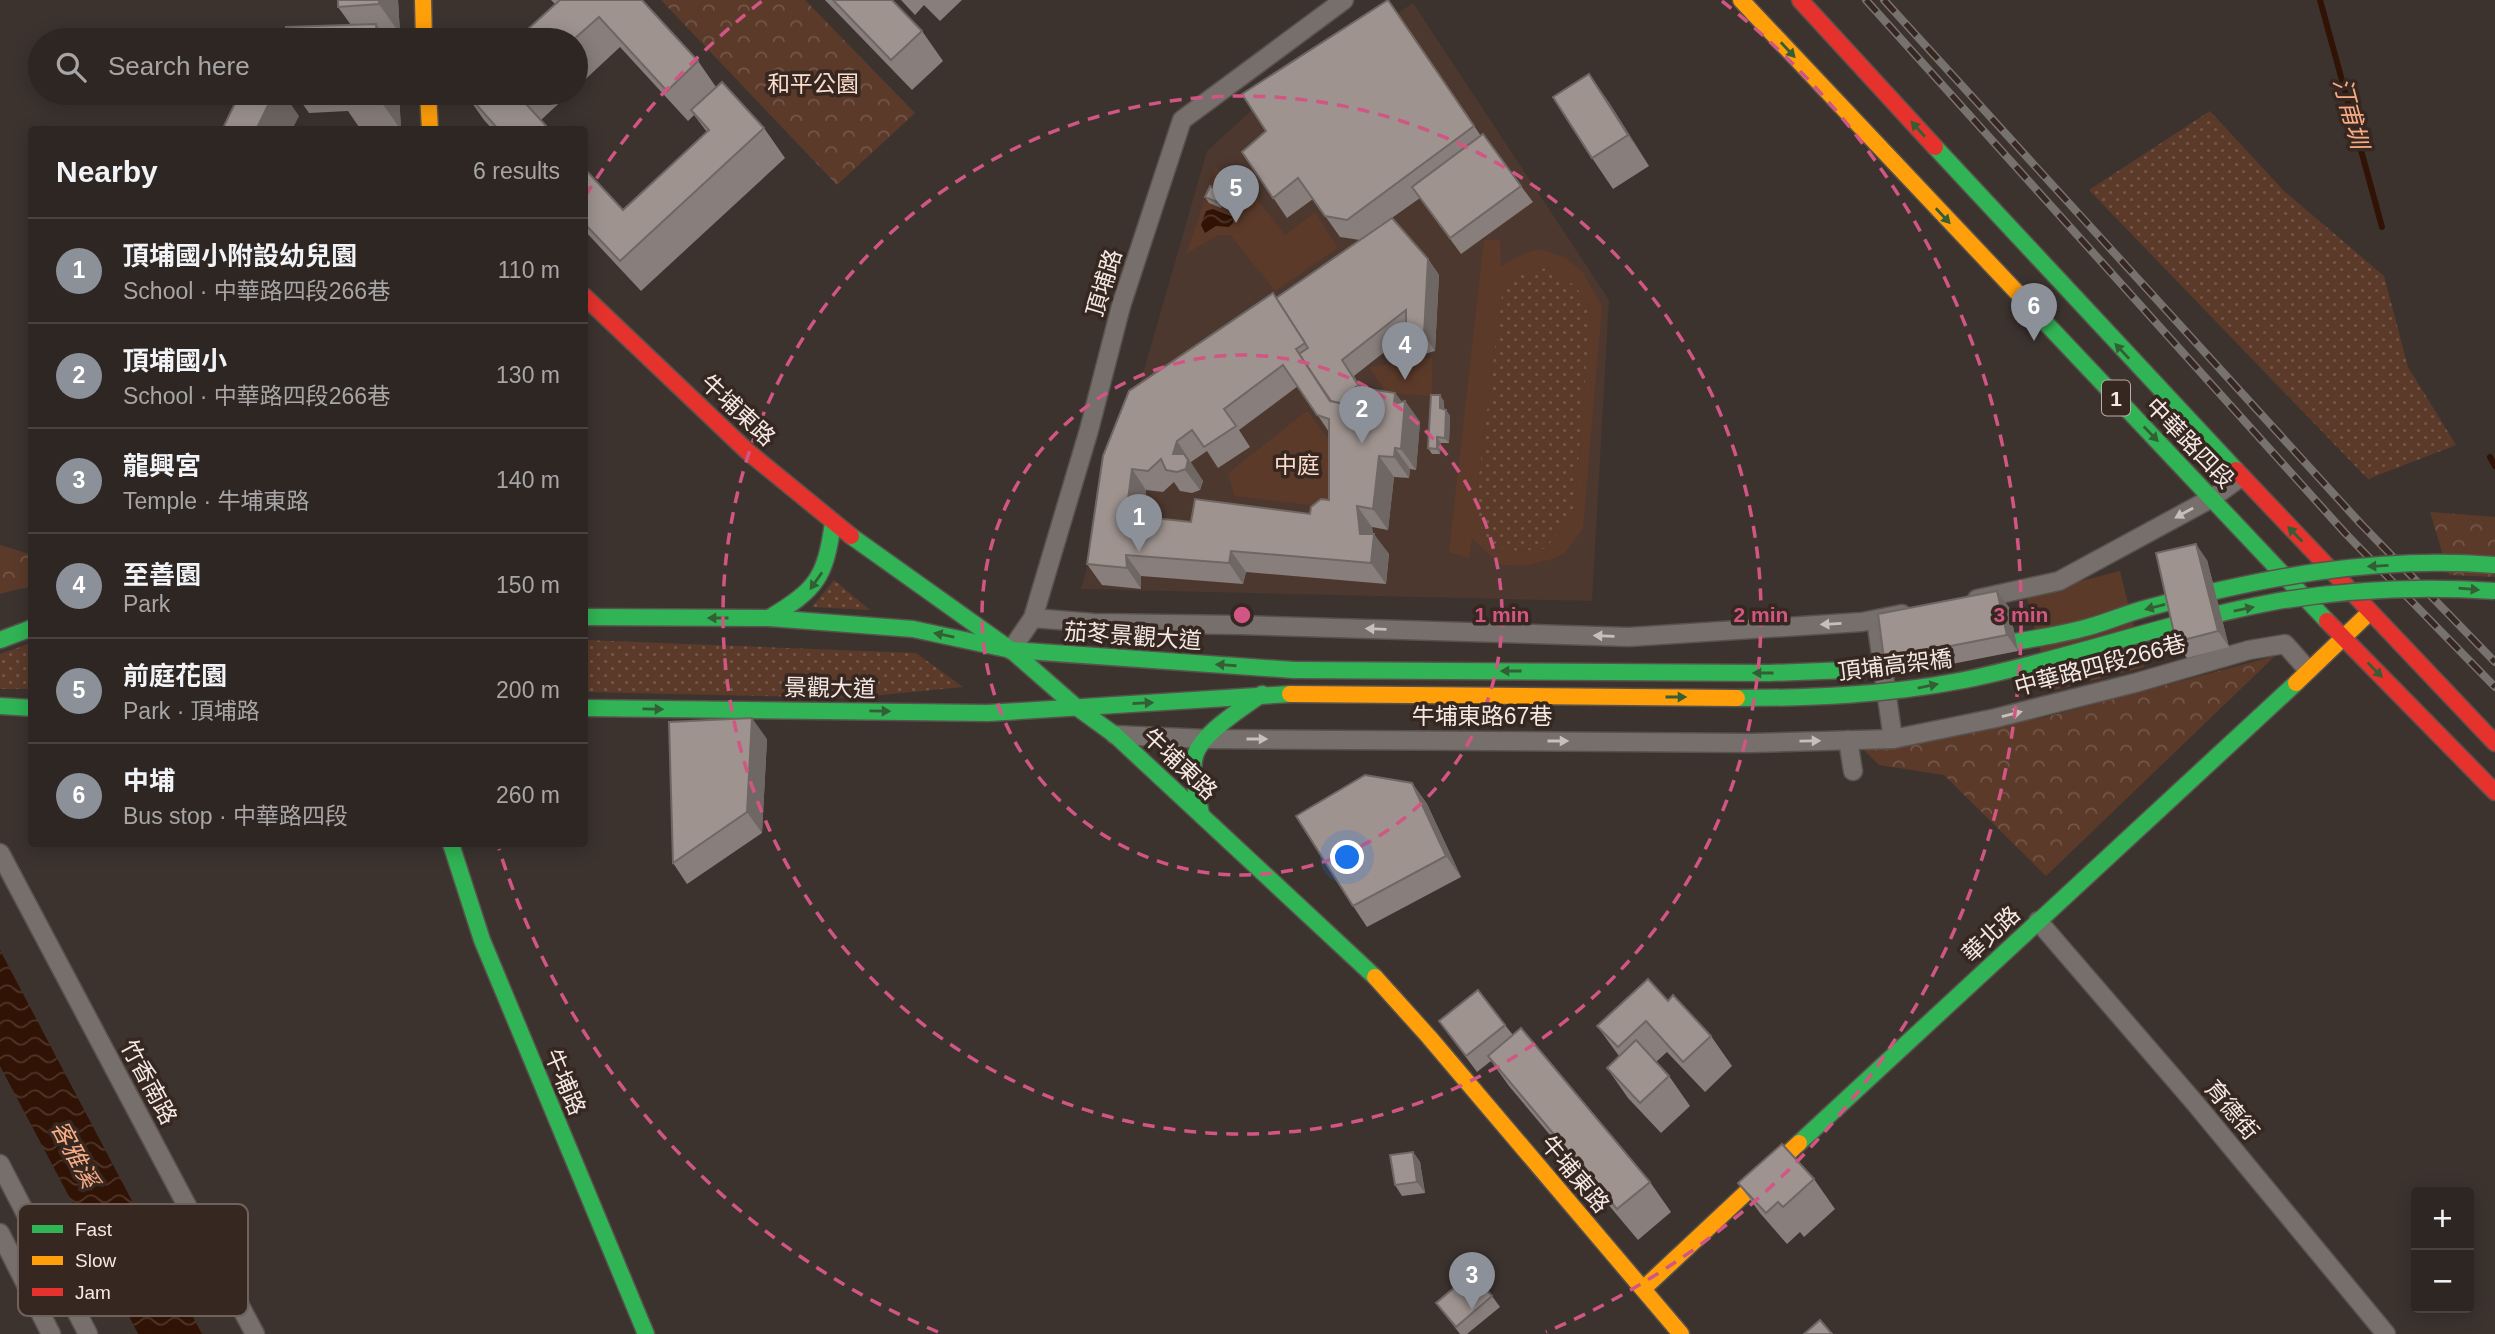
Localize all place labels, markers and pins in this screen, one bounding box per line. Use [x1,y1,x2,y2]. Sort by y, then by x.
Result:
pin: 5 [1213,165,1259,223]
pin: 6 [2011,283,2057,341]
pin: 4 [1382,322,1428,380]
pin: 2 [1339,386,1385,444]
pin: 1 [1116,494,1162,552]
centre of rings [1230,603,1254,627]
pin: 3 [1449,1252,1495,1310]

